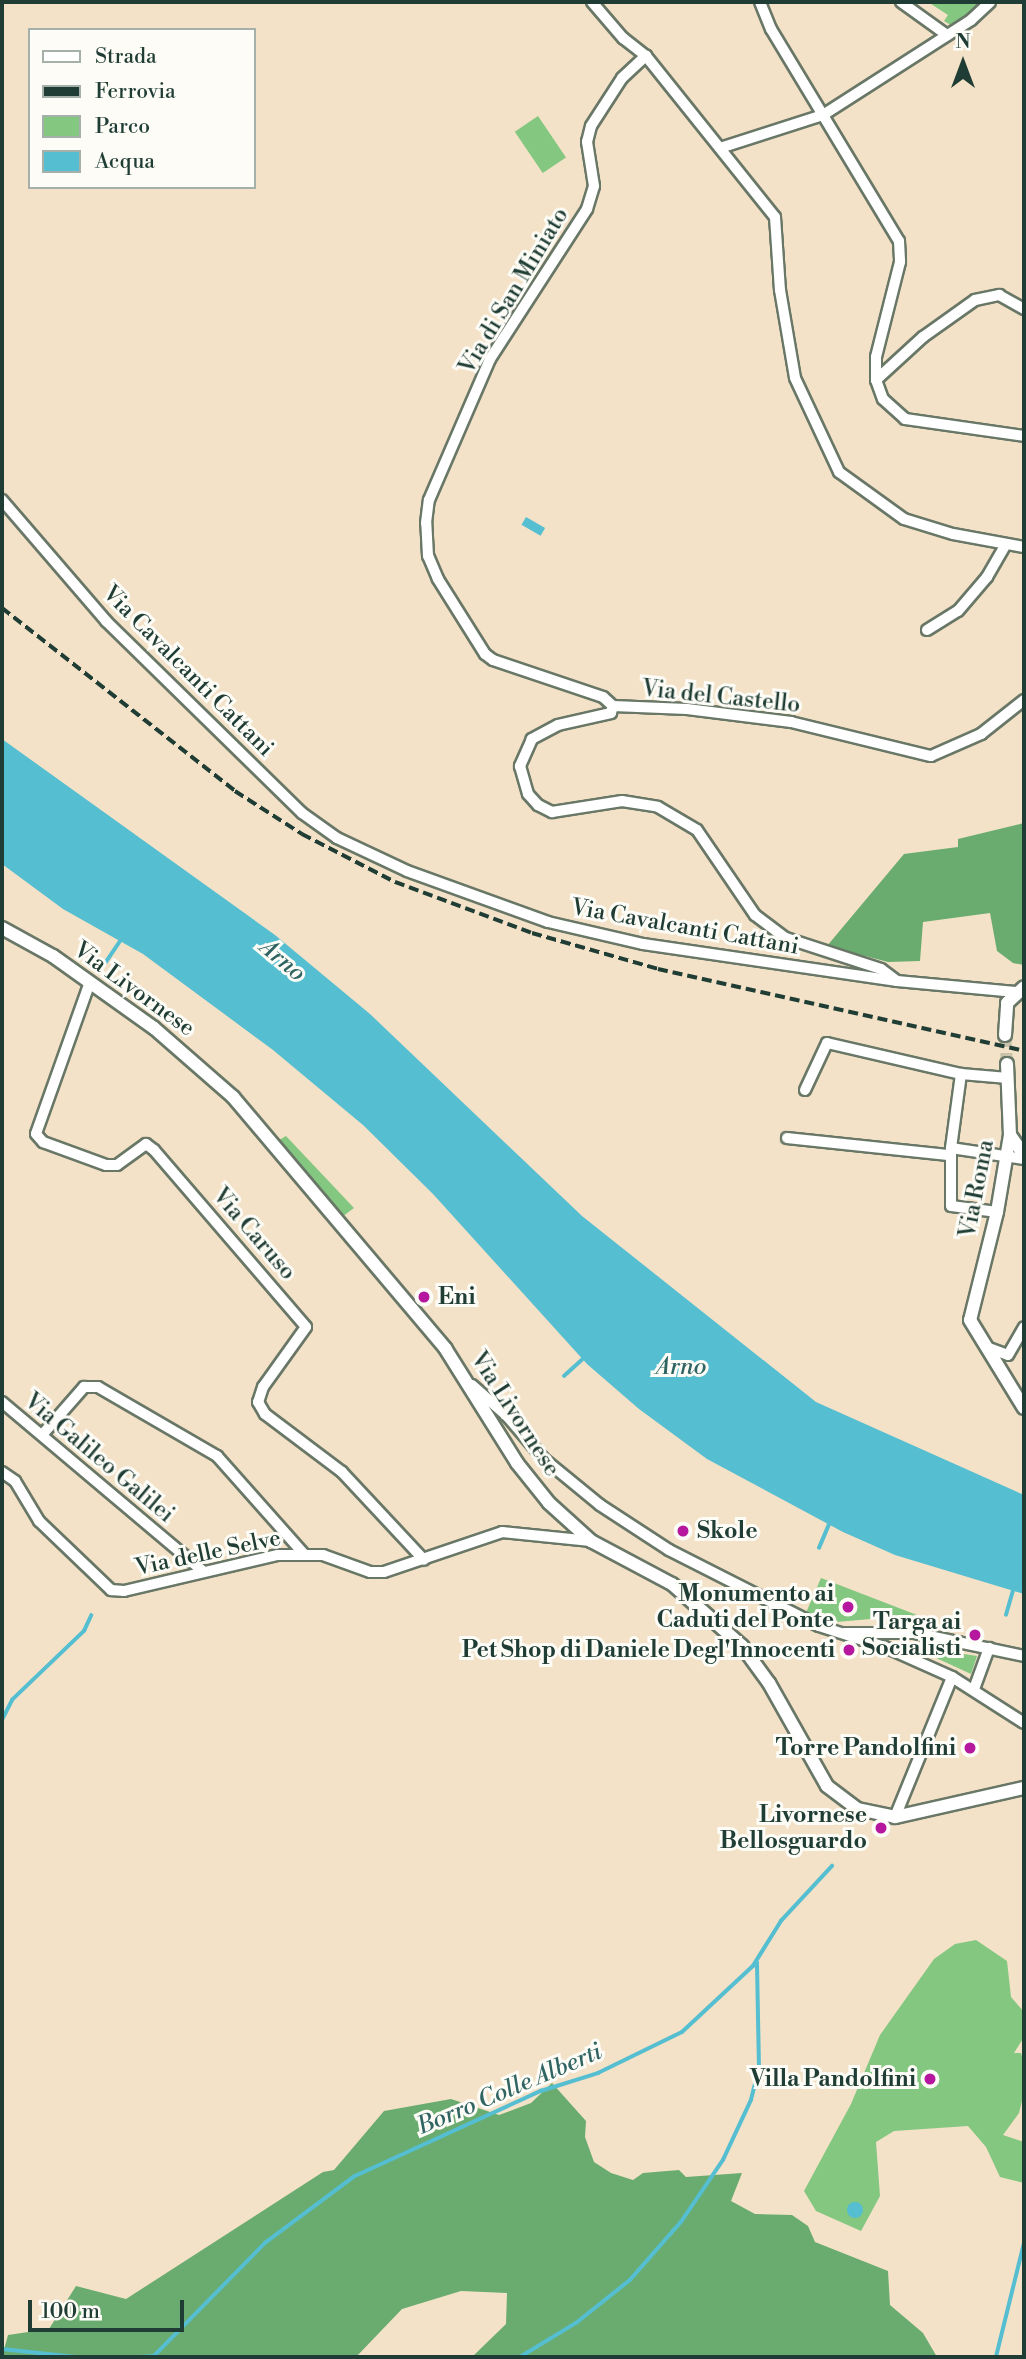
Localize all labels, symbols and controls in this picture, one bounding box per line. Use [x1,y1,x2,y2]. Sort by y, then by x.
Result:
legend [28,28,256,189]
north arrow [928,28,998,98]
text: N [955,30,971,54]
text: Strada [95,44,157,70]
text: Ferrovia [95,79,176,105]
text: Parco [95,114,150,140]
text: Acqua [95,149,155,175]
street label: Via di San Miniato [453,203,575,379]
street label: Via Cavalcanti Cattani [97,580,279,762]
street label: Via del Castello [640,675,802,719]
street label: Via Cavalcanti Cattani [569,893,801,961]
water label: Arno [253,934,311,988]
street label: Via Livornese [68,936,200,1042]
street label: Via Roma [954,1138,1000,1240]
street label: Via Caruso [206,1182,302,1286]
place label: Eni [438,1283,475,1311]
marker: Eni [416,1289,432,1305]
street label: Via Livornese [464,1346,566,1482]
water label: Arno [656,1354,706,1382]
street label: Via Galileo Galilei [18,1387,180,1529]
place label: Skole [697,1517,757,1545]
marker: Skole [675,1523,691,1539]
street label: Via delle Selve [133,1524,283,1582]
place label: Monumento ai Caduti del Ponte [656,1580,834,1634]
marker: Monumento ai Caduti del Ponte [840,1599,856,1615]
place label: Targa ai Socialisti [862,1608,961,1662]
marker: Targa ai Socialisti [967,1627,983,1643]
place label: Pet Shop di Daniele Degl'Innocenti [462,1636,835,1664]
marker: Pet Shop di Daniele Degl'Innocenti [841,1642,857,1658]
place label: Torre Pandolfini [776,1734,956,1762]
marker: Torre Pandolfini [962,1740,978,1756]
place label: Livornese Bellosguardo [720,1801,867,1855]
marker: Livornese Bellosguardo [873,1820,889,1836]
water label: Borro Colle Alberti [413,2038,607,2142]
place label: Villa Pandolfini [750,2065,916,2093]
marker: Villa Pandolfini [922,2071,938,2087]
scale bar [32,2286,187,2330]
text: 100 m [41,2299,100,2325]

